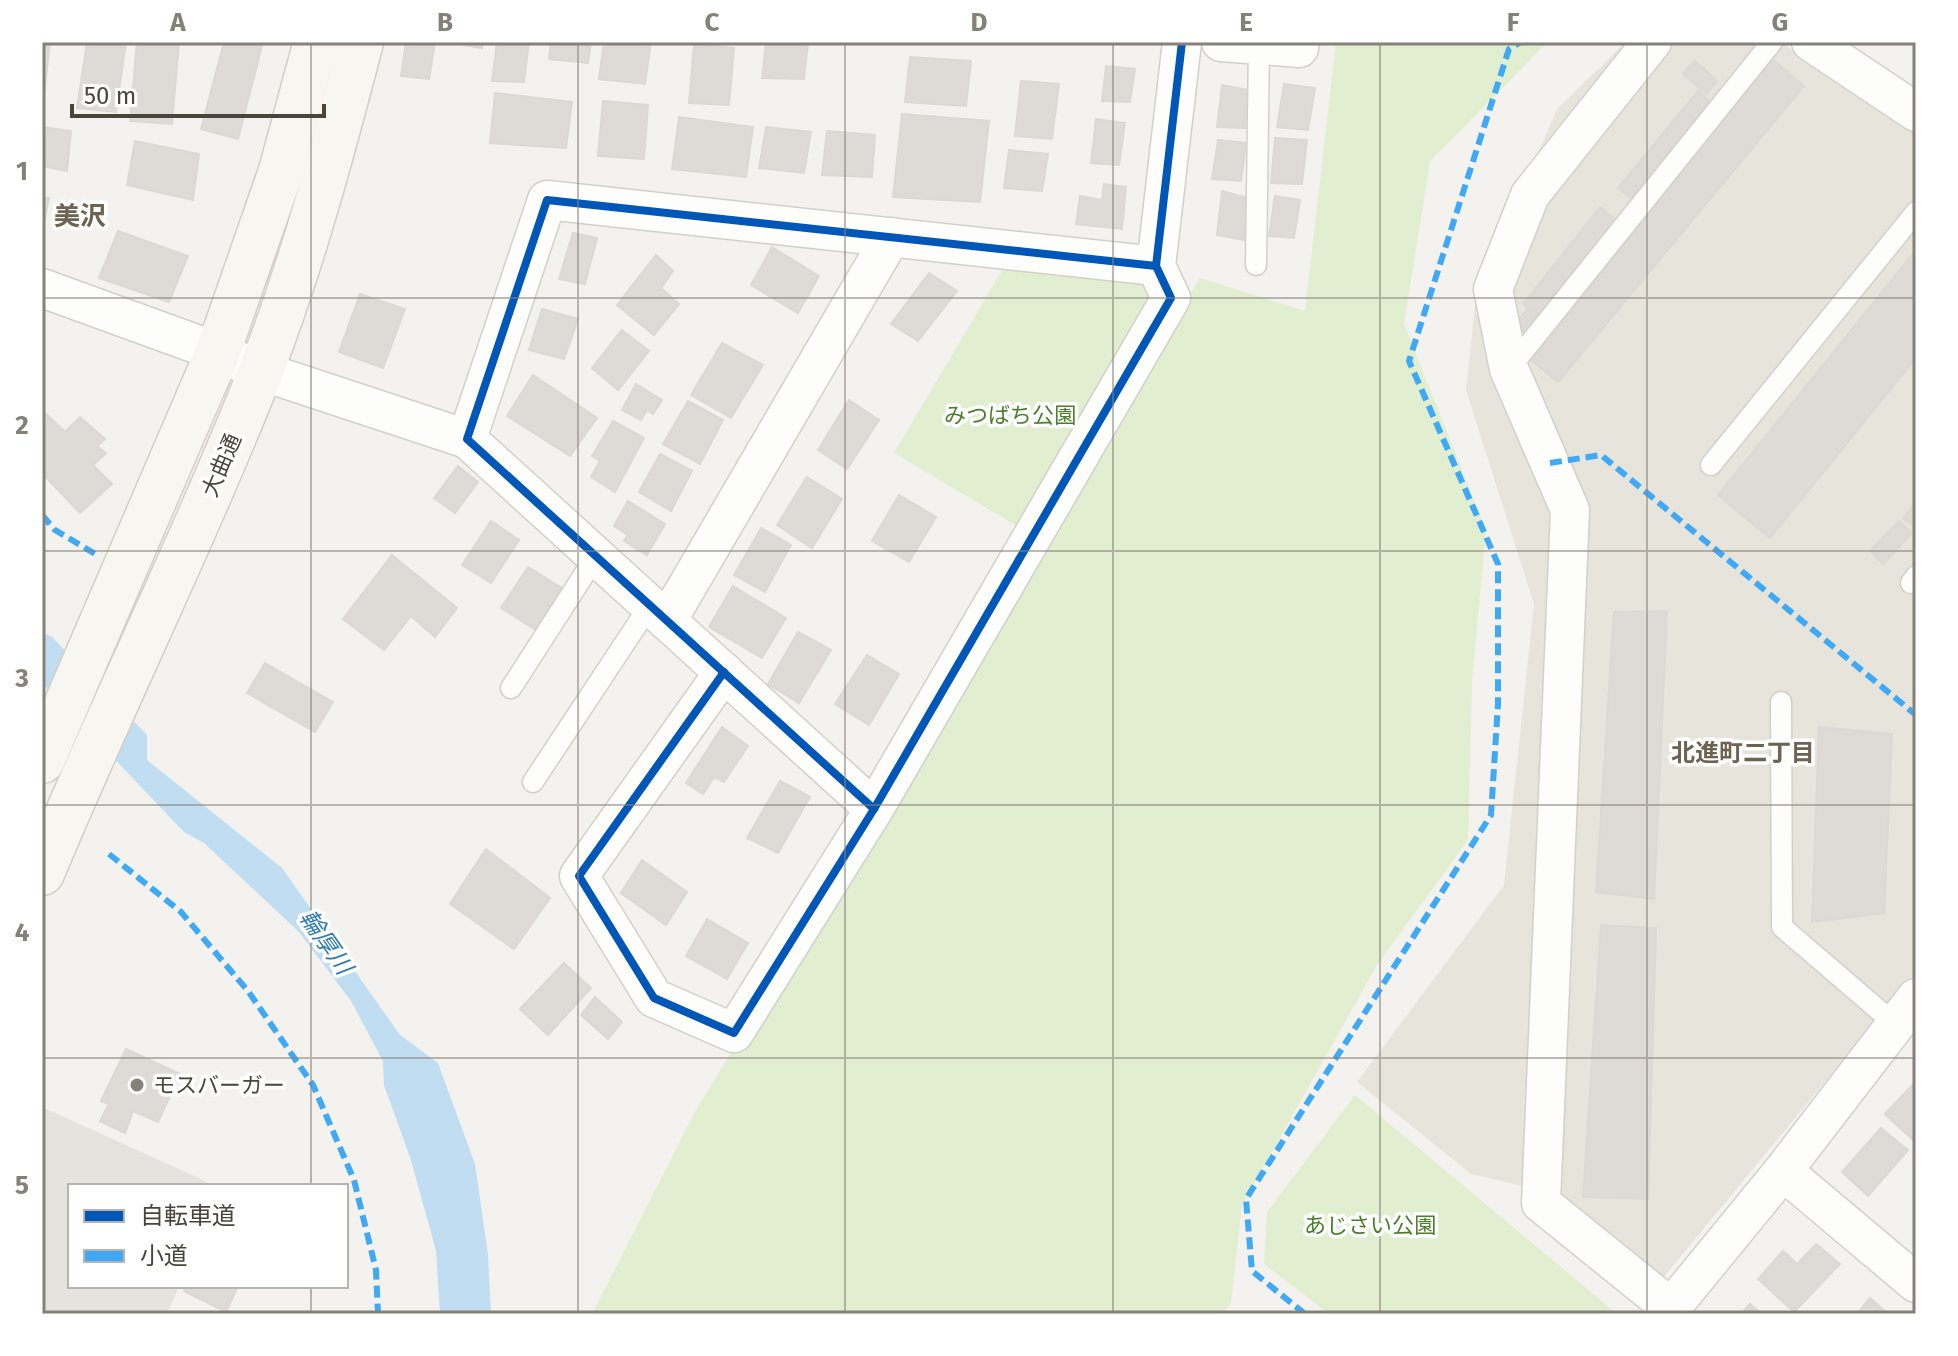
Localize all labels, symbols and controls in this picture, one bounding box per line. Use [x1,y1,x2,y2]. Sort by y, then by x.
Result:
text: A [169,7,186,38]
text: B [437,7,453,38]
text: C [705,7,720,38]
text: D [971,7,988,38]
text: E [1239,7,1253,38]
text: F [1507,7,1520,38]
text: G [1772,7,1788,38]
scale bar [72,68,324,118]
text: 50 m [84,82,136,110]
text: 1 [16,156,28,187]
district label: 美沢 [54,201,106,232]
park label: みつばち公園 [944,402,1076,429]
text: 2 [15,410,29,441]
street label: 大曲通 [196,430,247,501]
text: 3 [14,663,29,694]
district label: 北進町二丁目 [1671,739,1815,767]
water label: 輪厚川 [294,904,360,982]
text: 4 [15,917,30,948]
place label: モスバーガー [153,1072,285,1099]
marker: モスバーガー [128,1076,146,1094]
text: 5 [15,1170,29,1201]
legend [68,1184,348,1288]
text: 自転車道 [140,1202,236,1230]
park label: あじさい公園 [1304,1212,1436,1239]
text: 小道 [140,1242,188,1270]

